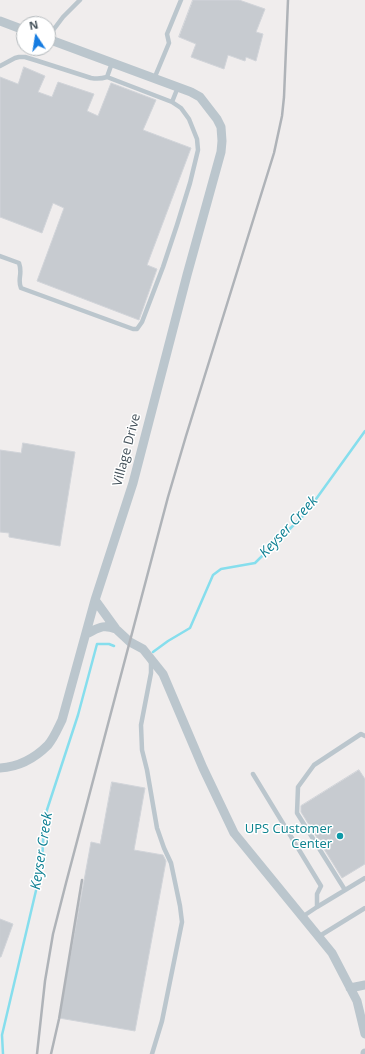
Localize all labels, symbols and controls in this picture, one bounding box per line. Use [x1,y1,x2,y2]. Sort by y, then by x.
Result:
north arrow [16,16,56,56]
text: N [28,16,40,33]
street label: Village Drive [110,412,144,488]
water label: Keyser Creek [256,493,322,561]
water label: Keyser Creek [28,811,56,891]
place label: UPS Customer Center [245,821,332,852]
marker: UPS Customer Center [335,831,345,841]

